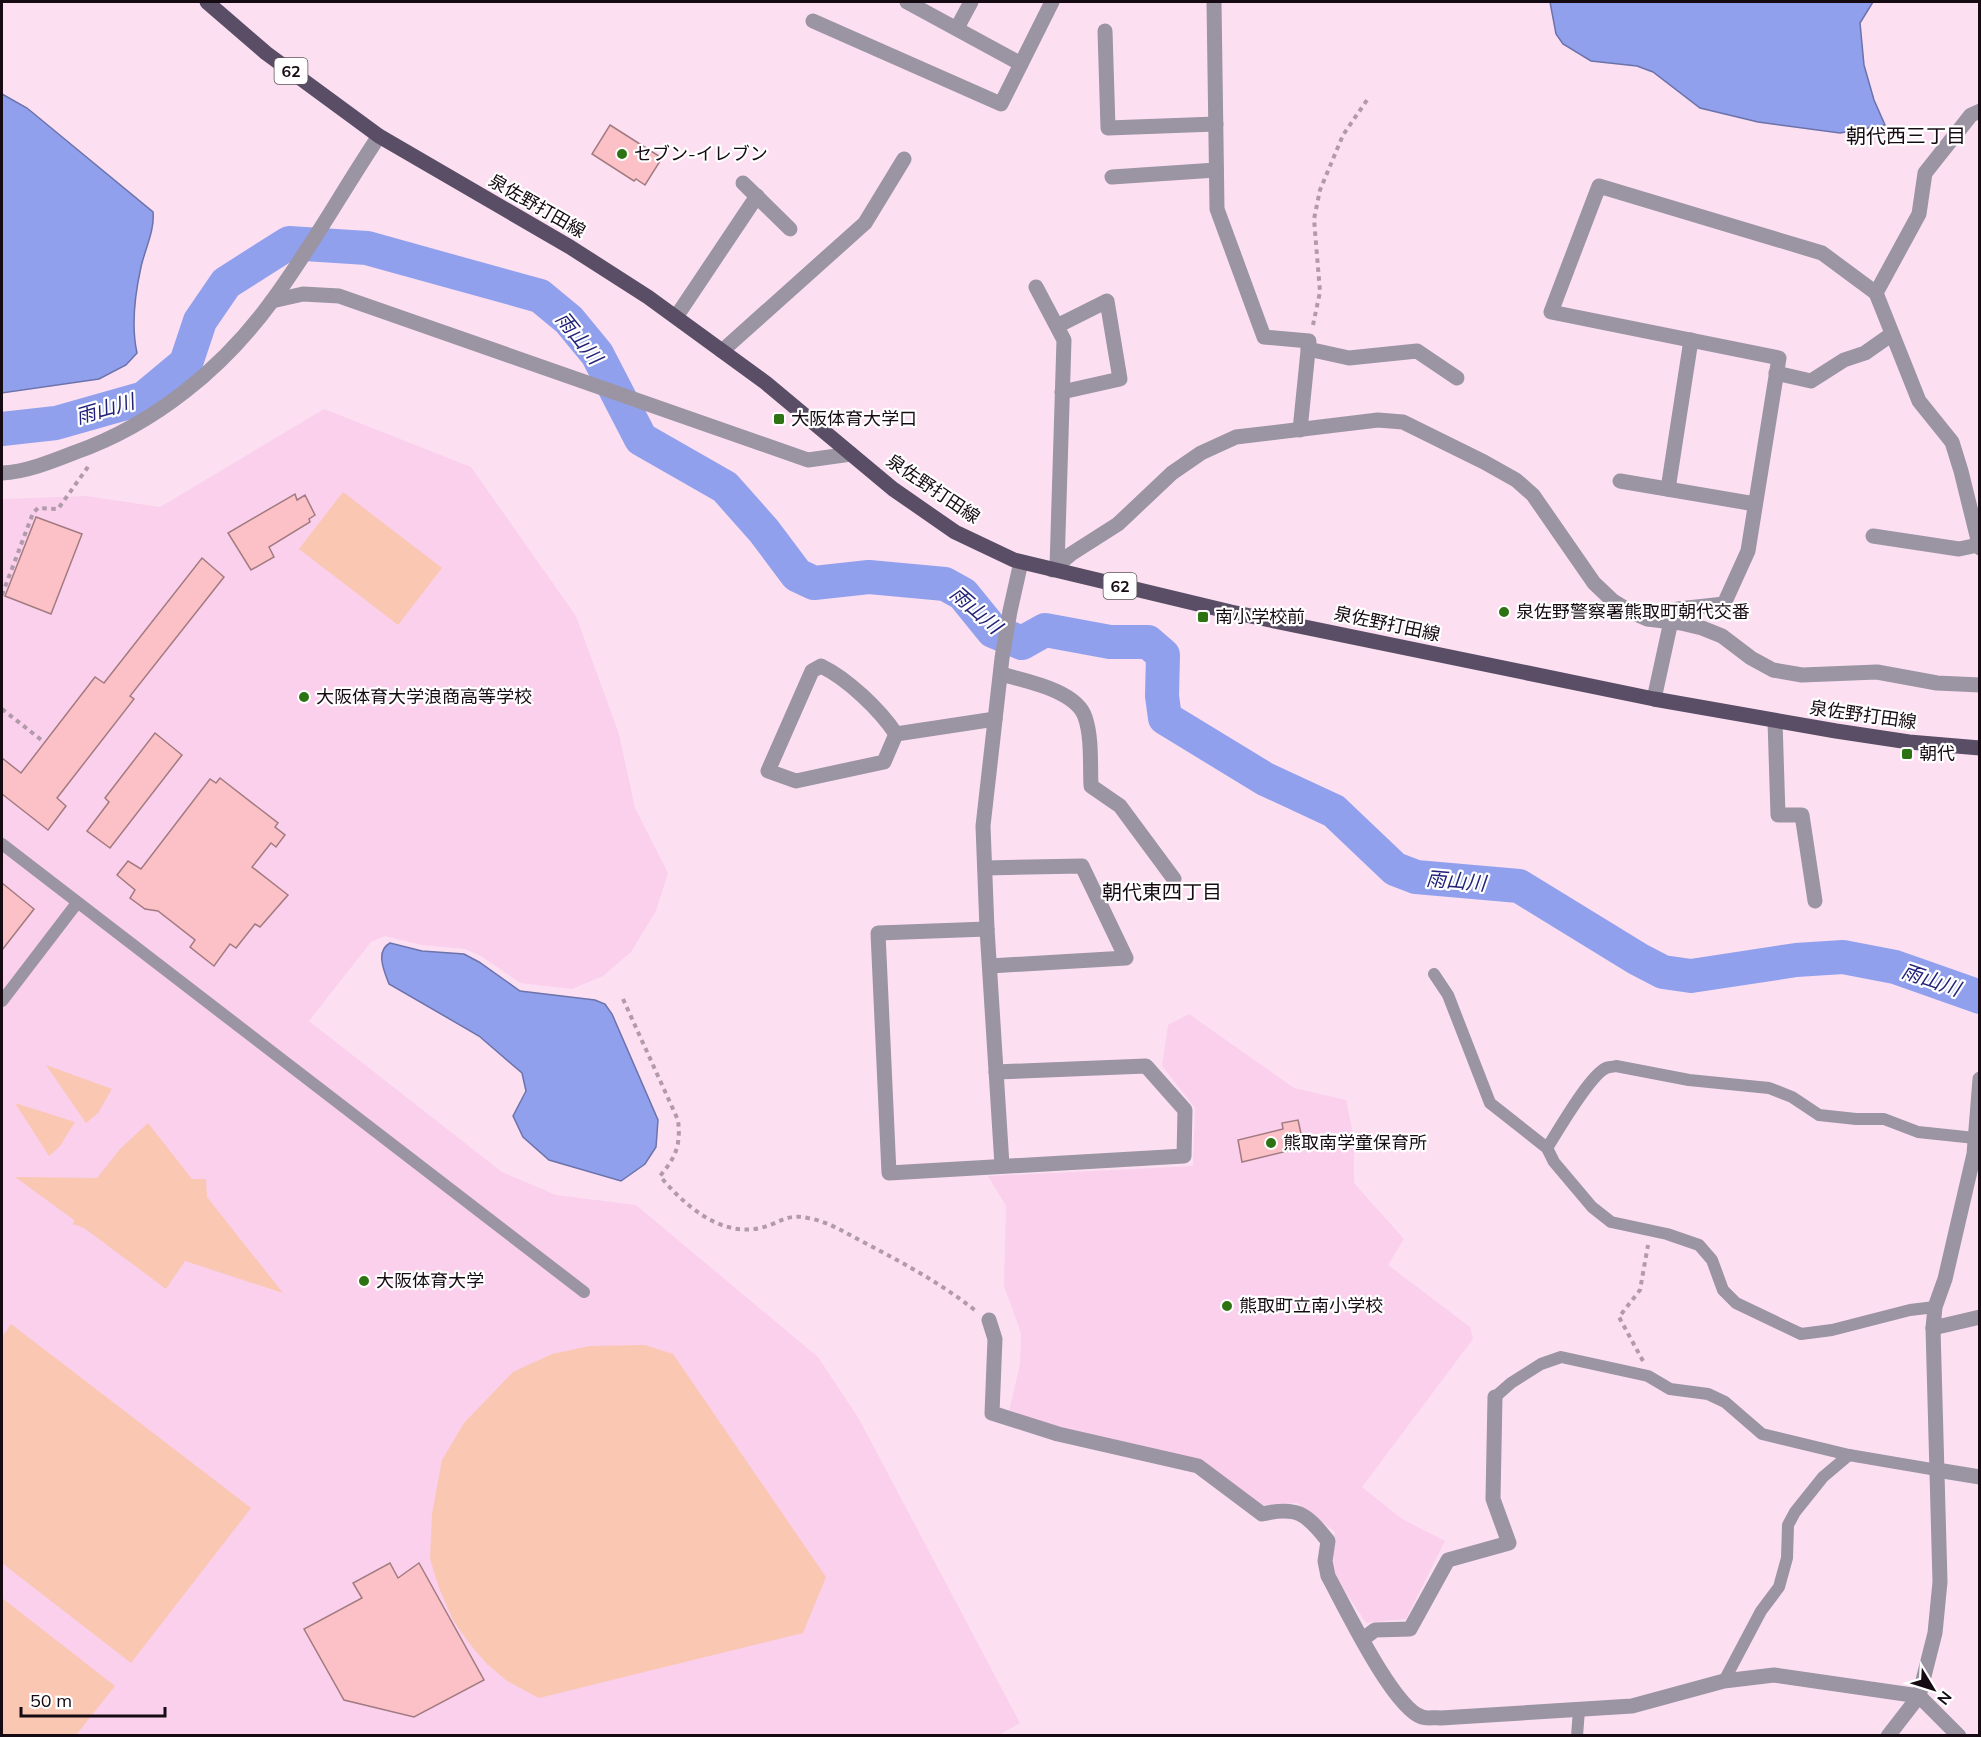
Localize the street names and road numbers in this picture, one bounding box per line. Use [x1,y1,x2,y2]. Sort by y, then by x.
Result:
road number: 62 [274,58,308,84]
street label: 泉佐野打田線 [485,169,590,243]
street label: 泉佐野打田線 [882,449,984,528]
road number: 62 [1104,573,1136,599]
street label: 泉佐野打田線 [1332,601,1442,646]
street label: 泉佐野打田線 [1808,696,1918,733]

